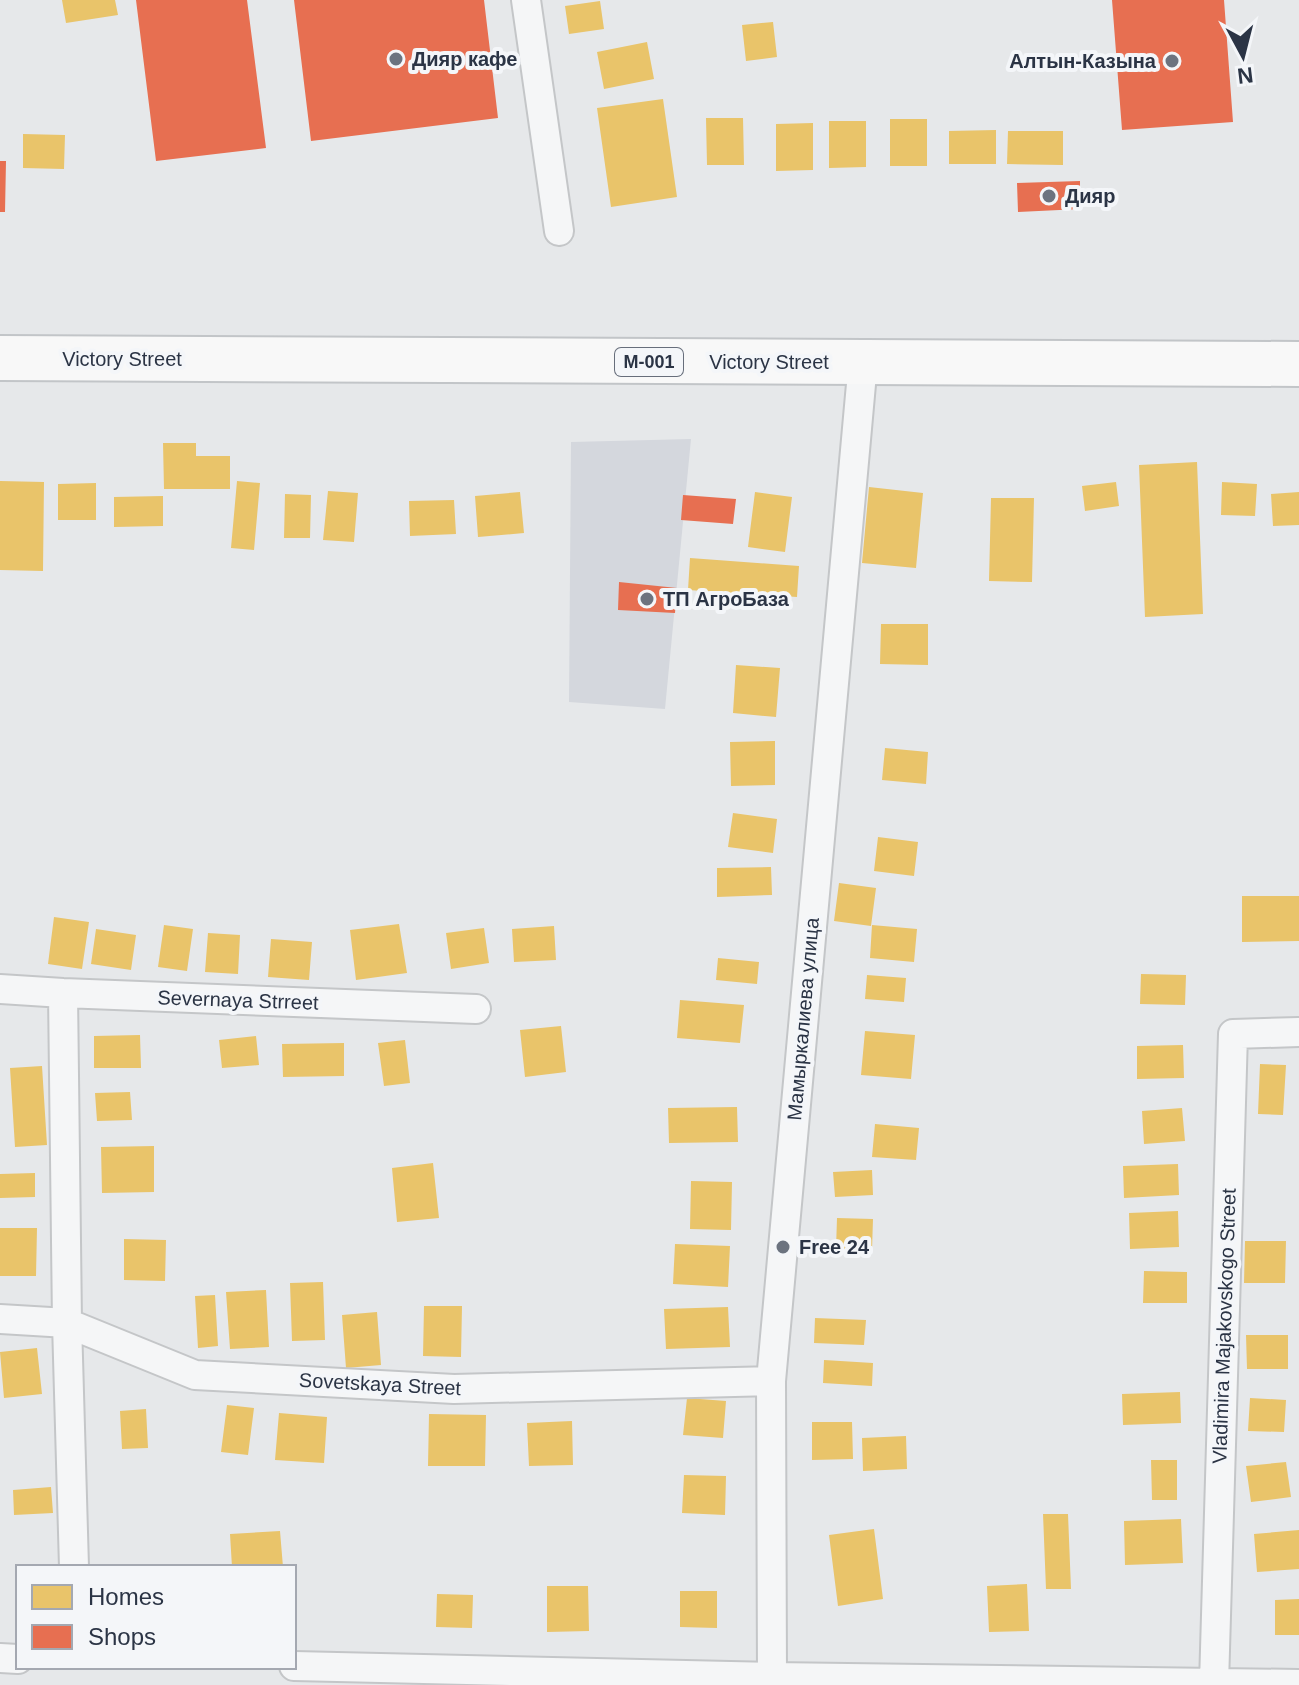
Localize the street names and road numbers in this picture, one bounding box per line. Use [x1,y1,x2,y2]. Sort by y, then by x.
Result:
street label: Victory Street [62,348,182,370]
road number: М-001 [615,348,683,376]
street label: Victory Street [709,351,829,373]
street label: Мамыркалиева улица [783,916,823,1121]
street label: Severnaya Strreet [157,986,319,1014]
street label: Vladimira Majakovskogo Street [1208,1187,1240,1464]
street label: Sovetskaya Street [298,1369,462,1399]

